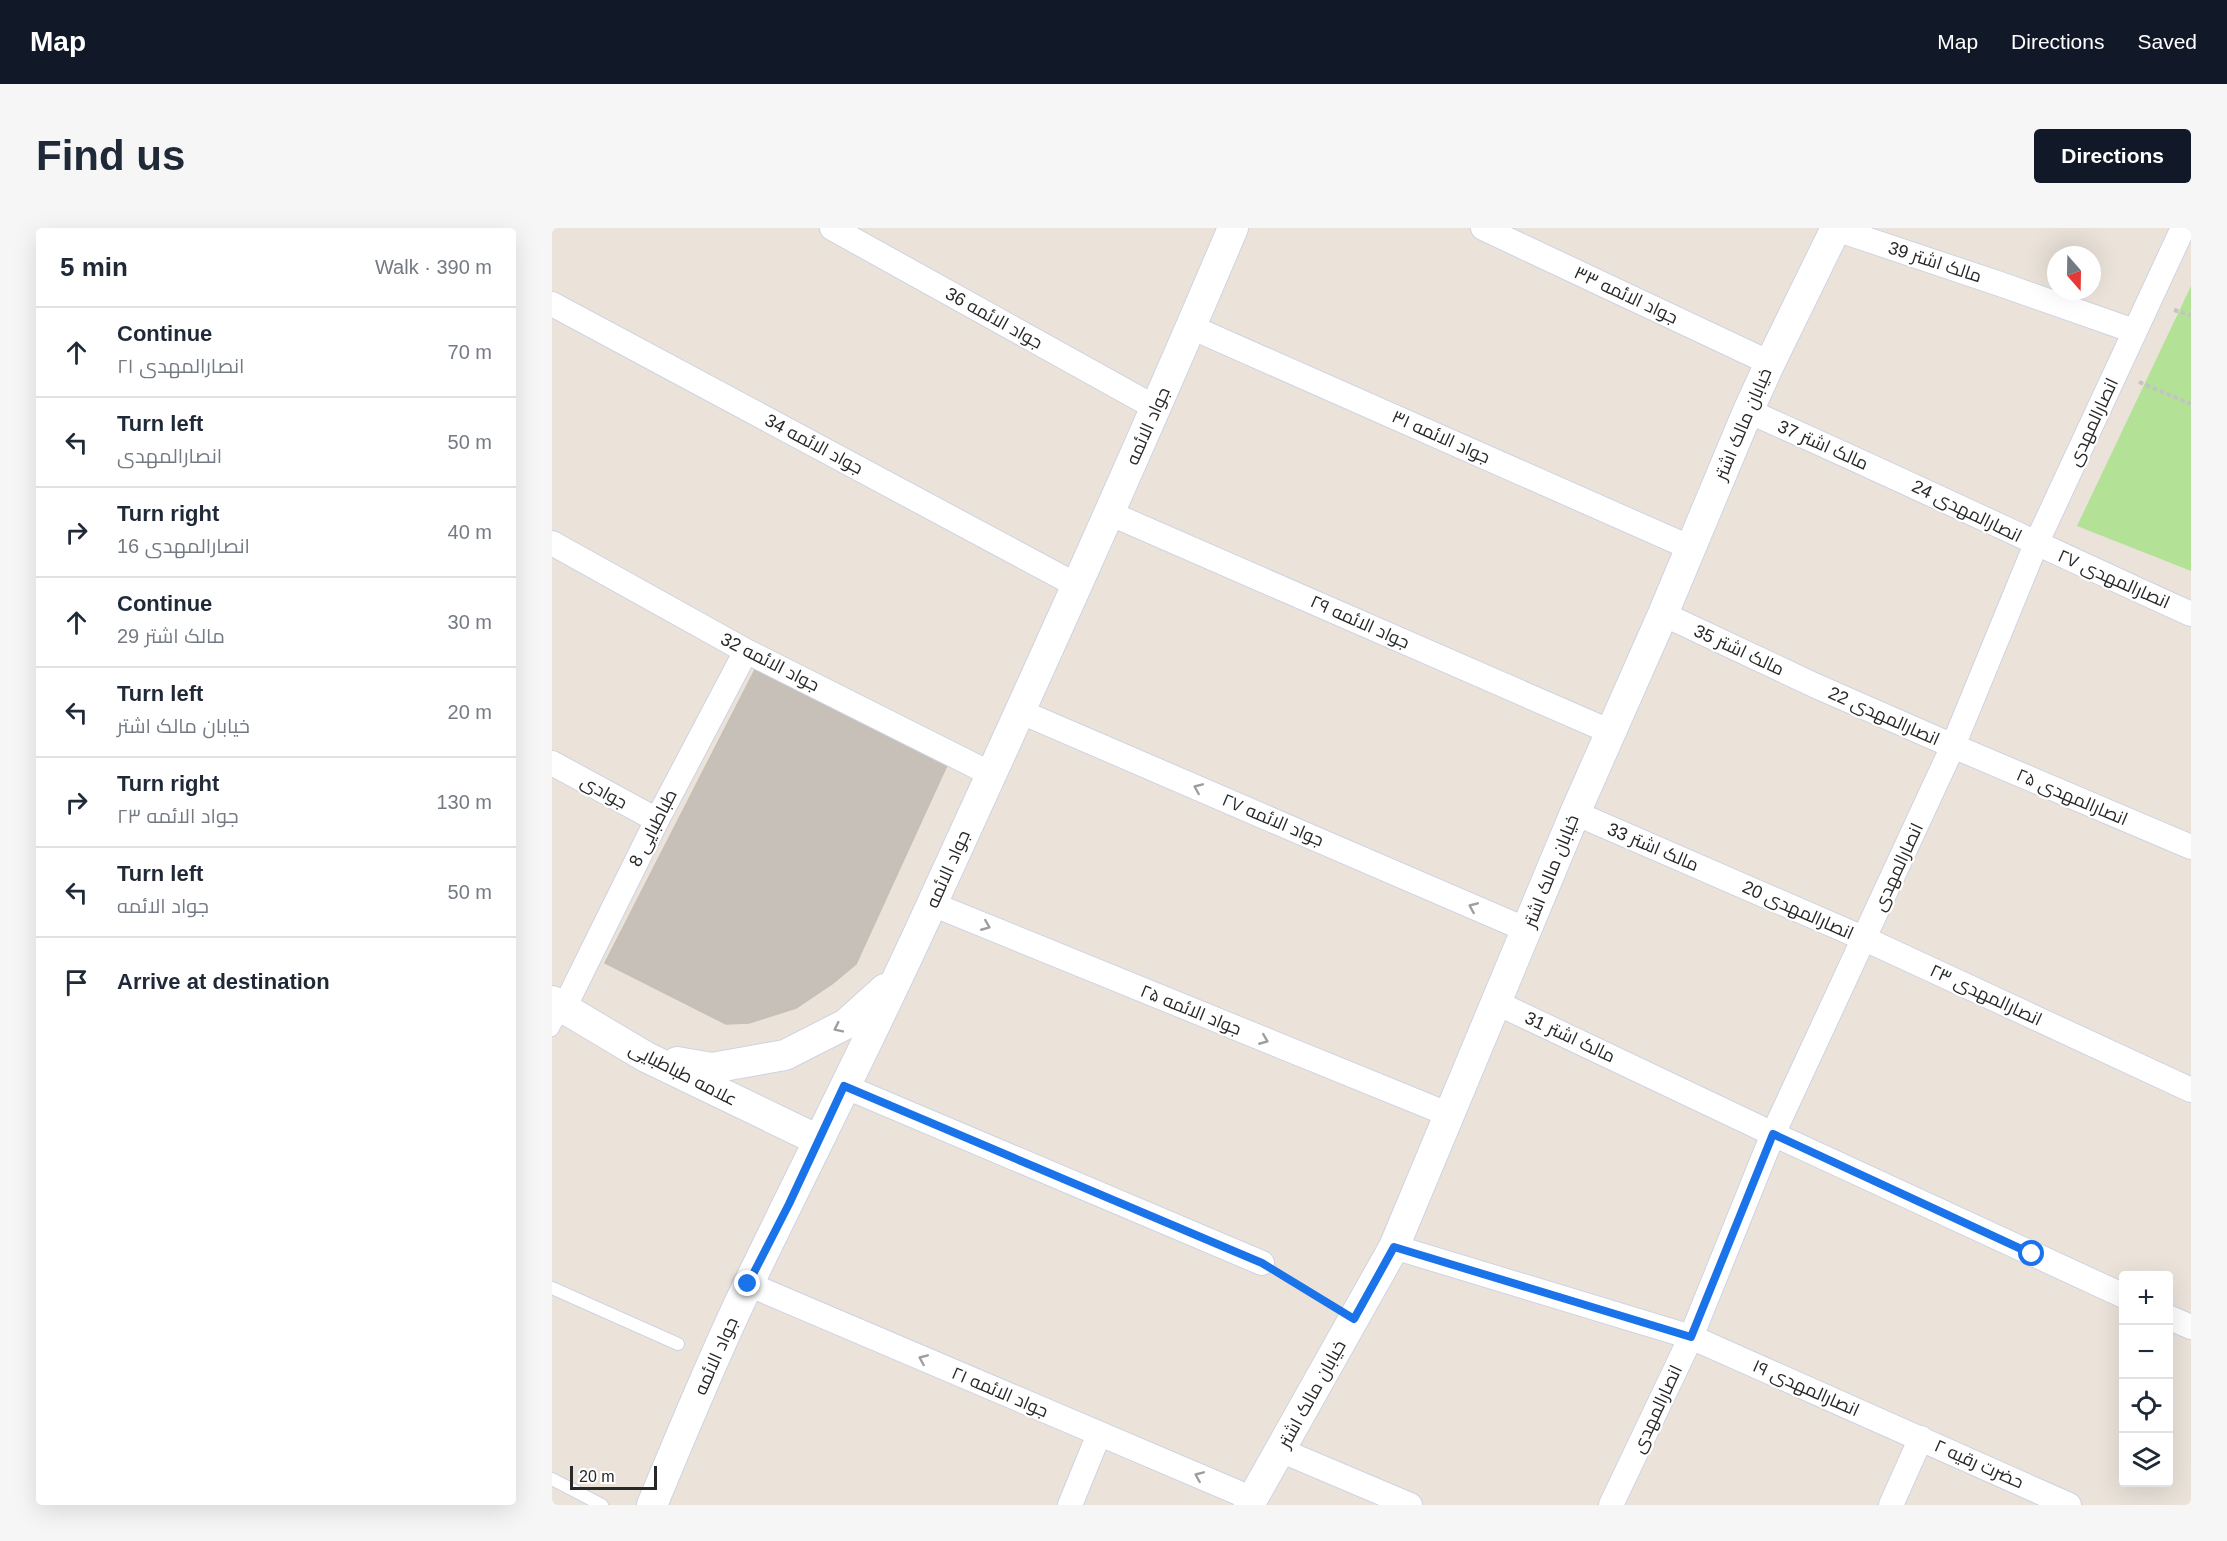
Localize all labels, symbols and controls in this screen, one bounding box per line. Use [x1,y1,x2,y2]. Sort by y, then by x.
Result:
text: Map [30,26,86,57]
text: Map [1937,30,1978,53]
text: Directions [2011,30,2104,53]
text: Saved [2137,30,2197,53]
button: Directions [2034,129,2191,183]
text: Find us [36,132,185,179]
street label: مالک اشتر 39 [1885,238,1984,287]
north arrow [2047,246,2101,300]
text: 5 min [60,252,128,282]
text: Walk · 390 m [375,256,492,278]
street label: جواد الائمه ۳۳ [1571,262,1681,329]
street label: جواد الائمه 36 [942,283,1046,354]
text: Continue [117,321,212,346]
icon: ahead [60,336,93,369]
text: 70 m [448,341,492,363]
text: انصارالمهدی ۲۱ [117,355,244,377]
street label: خیابان مالک اشتر [1710,365,1776,484]
street label: انصارالمهدی [2064,375,2123,470]
street label: جواد الائمه [1122,384,1175,468]
street label: جواد الائمه ۳۱ [1388,406,1493,468]
street label: جواد الائمه 34 [761,410,866,479]
text: Turn left [117,411,203,436]
street label: مالک اشتر 37 [1774,416,1871,475]
icon: left [60,426,93,459]
text: 50 m [448,431,492,453]
text: انصارالمهدی [117,445,222,467]
street label: انصارالمهدی 24 [1908,476,2025,547]
text: Turn right [117,501,219,526]
icon: right [60,516,93,549]
text: 40 m [448,521,492,543]
text: انصارالمهدی 16 [117,535,250,557]
street label: انصارالمهدی ۲۷ [2055,545,2173,614]
text: Continue [117,591,212,616]
street label: جواد الائمه ۲۹ [1307,591,1413,654]
icon: ahead [60,606,93,639]
text: 30 m [448,611,492,633]
street label: مالک اشتر 35 [1690,620,1787,680]
text: مالک اشتر 29 [117,625,225,647]
street label: جواد الائمه 32 [717,629,823,696]
text: Turn left [117,681,203,706]
street label: انصارالمهدی 22 [1825,683,1943,750]
icon: left [60,696,93,729]
text: 20 m [448,701,492,723]
text: خیابان مالک اشتر [117,715,250,737]
street label: انصارالمهدی ۲۵ [2013,765,2131,830]
text: Turn right [117,771,219,796]
street label: جوادی [577,771,631,814]
one-way arrow [1193,783,1204,795]
icon: right [60,786,93,819]
street label: طباطبایی 8 [625,786,682,870]
street label: جواد الائمه ۲۷ [1219,790,1327,851]
text: 130 m [436,791,492,813]
text: جواد الائمه ۲۳ [117,805,239,827]
street label: خیابان مالک اشتر [1519,812,1584,932]
street label: مالک اشتر 33 [1604,819,1702,876]
street label: انصارالمهدی [1869,820,1928,915]
street label: جواد الائمه [922,827,975,911]
text: Turn left [117,861,203,886]
icon: left [60,876,93,909]
street label: انصارالمهدی 20 [1739,877,1857,944]
text: 50 m [448,881,492,903]
text: جواد الائمه [117,895,209,917]
one-way arrow [1469,902,1480,914]
one-way arrow [980,919,991,931]
street label: انصارالمهدی ۲۳ [1926,960,2045,1031]
icon: arrive [60,966,93,999]
text: Arrive at destination [117,969,330,994]
street label: جواد الائمه ۲۵ [1137,981,1244,1040]
street label: مالک اشتر 31 [1521,1007,1618,1067]
one-way arrow [833,1020,844,1032]
one-way arrow [1258,1032,1268,1045]
street label: علامه طباطبایی [625,1038,740,1111]
route start [2018,1240,2044,1266]
route end [734,1270,760,1296]
map controls [2119,1271,2173,1487]
button: + [2119,1271,2173,1325]
street label: جواد الائمه [690,1314,743,1398]
button: − [2119,1325,2173,1379]
street label: خیابان مالک اشتر [1274,1337,1351,1453]
one-way arrow [918,1354,929,1366]
street label: انصارالمهدی ۱۹ [1749,1356,1862,1421]
street label: انصارالمهدی [1628,1362,1687,1457]
street label: جواد الائمه ۲۱ [948,1363,1051,1422]
button: locate [2119,1379,2173,1433]
button: layers [2119,1433,2173,1487]
street label: حضرت رقیه ۲ [1931,1436,2027,1493]
scale bar [570,1463,657,1490]
text: 20 m [579,1468,615,1485]
one-way arrow [1194,1471,1205,1483]

